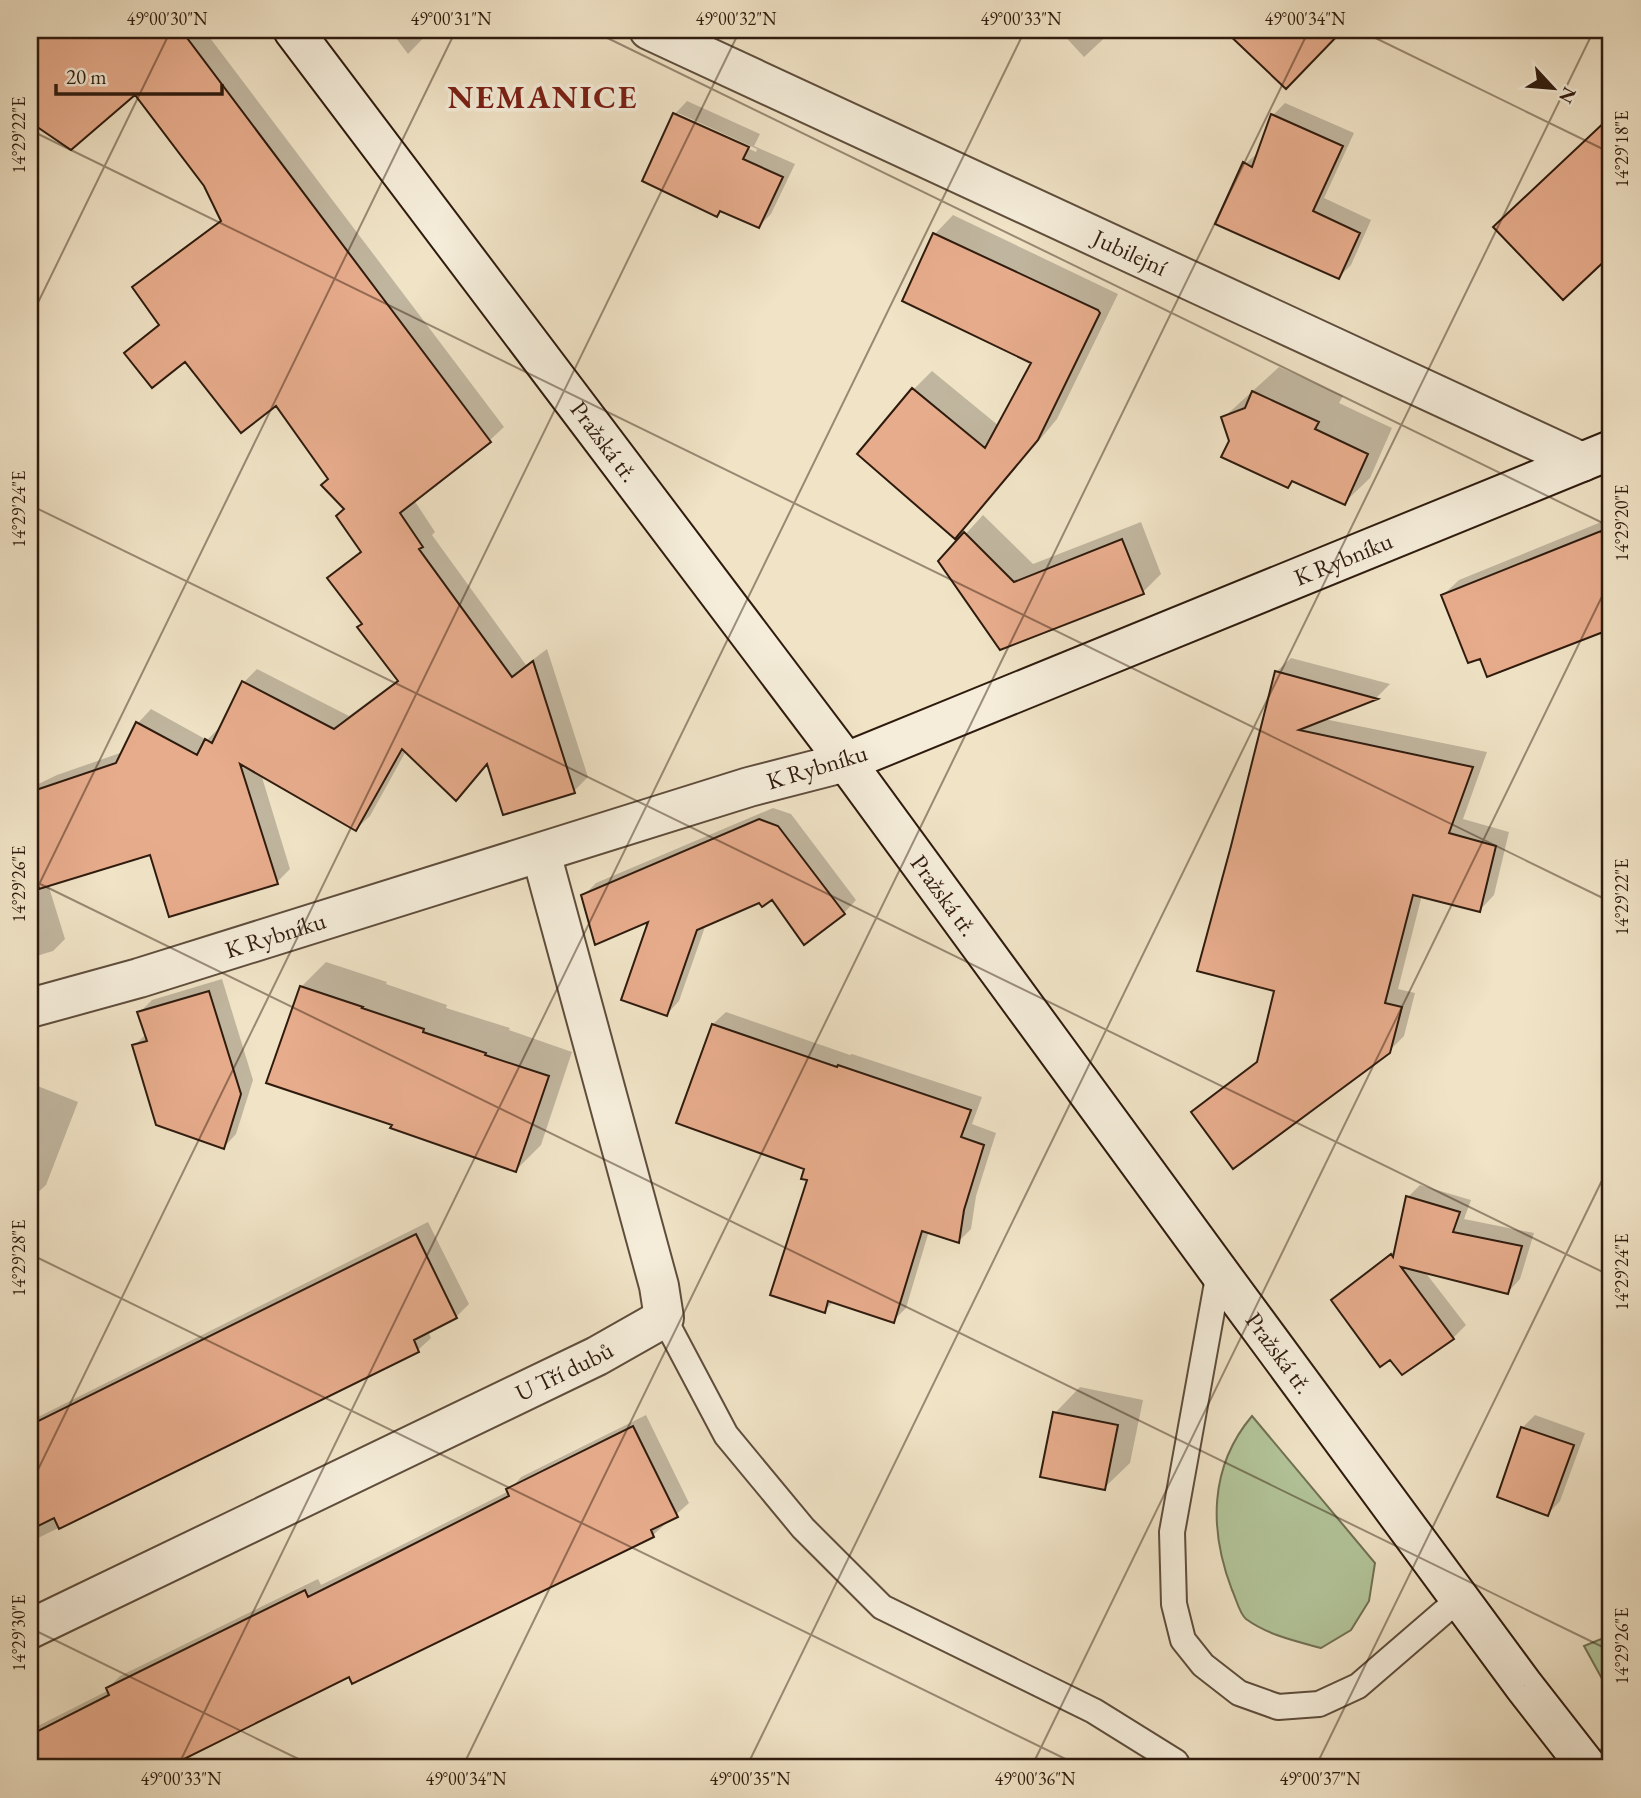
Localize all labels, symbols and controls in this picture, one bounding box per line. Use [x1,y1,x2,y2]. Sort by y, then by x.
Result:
text: 49°00'30"N [127,7,208,30]
text: 49°00'31"N [411,7,492,30]
text: 49°00'32"N [696,7,777,30]
text: 49°00'33"N [981,7,1062,30]
text: 49°00'34"N [1265,7,1346,30]
scale bar [56,52,222,96]
north arrow [1518,52,1588,122]
text: 20 m [66,63,107,90]
district label: NEMANICE [448,76,638,118]
text: N [1553,83,1582,108]
text: 14°29'22"E [7,97,30,173]
text: 14°29'18"E [1610,111,1633,187]
street label: Jubilejní [1086,221,1172,283]
street label: Pražská tř. [564,395,645,488]
text: 14°29'24"E [7,471,30,547]
text: 14°29'20"E [1610,485,1633,561]
street label: K Rybníku [1289,525,1397,593]
street label: K Rybníku [763,736,871,796]
text: 14°29'26"E [7,846,30,922]
street label: Pražská tř. [904,848,984,942]
text: 14°29'22"E [1610,859,1633,935]
street label: K Rybníku [221,904,330,965]
text: 14°29'28"E [7,1220,30,1296]
text: 14°29'24"E [1610,1234,1633,1310]
street label: Pražská tř. [1239,1306,1320,1400]
street label: U Tří dubů [510,1334,619,1408]
text: 14°29'30"E [7,1595,30,1671]
text: 14°29'26"E [1610,1608,1633,1684]
text: 49°00'33"N [141,1767,222,1790]
text: 49°00'34"N [426,1767,507,1790]
text: 49°00'35"N [710,1767,791,1790]
text: 49°00'36"N [995,1767,1076,1790]
text: 49°00'37"N [1280,1767,1361,1790]

